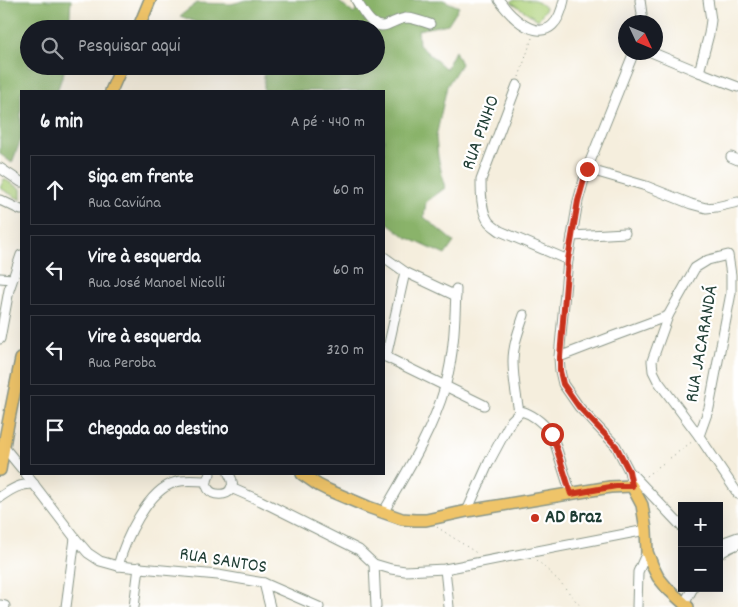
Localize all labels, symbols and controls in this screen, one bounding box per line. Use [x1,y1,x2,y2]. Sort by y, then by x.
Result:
north arrow [618,15,663,60]
search box [20,20,385,75]
icon: search [38,34,66,62]
text: Pesquisar aqui [78,34,180,61]
street label: RUA PINHO [456,92,508,174]
text: 6 min [40,108,83,138]
text: A pé · 440 m [291,111,365,134]
route end [576,158,599,181]
text: Siga em frente [88,165,193,192]
icon: ahead [41,176,69,204]
text: 60 m [333,179,364,202]
text: Rua Caviúna [88,192,161,215]
text: Vire à esquerda [88,245,200,272]
icon: left [41,256,69,284]
text: 60 m [333,259,364,282]
text: Rua José Manoel Nicolli [88,272,225,295]
street label: RUA JACARANDÁ [679,283,727,405]
text: Vire à esquerda [88,325,200,352]
icon: left [41,336,69,364]
text: 320 m [327,339,364,362]
text: Rua Peroba [88,352,156,375]
icon: arrive [41,416,69,444]
text: Chegada ao destino [88,417,229,444]
route start [541,423,564,446]
map controls [678,502,723,592]
button: + [678,502,723,547]
place label: AD Braz [545,505,602,532]
marker: AD Braz [529,512,541,524]
street label: RUA SANTOS [177,542,269,582]
button: − [678,547,723,592]

